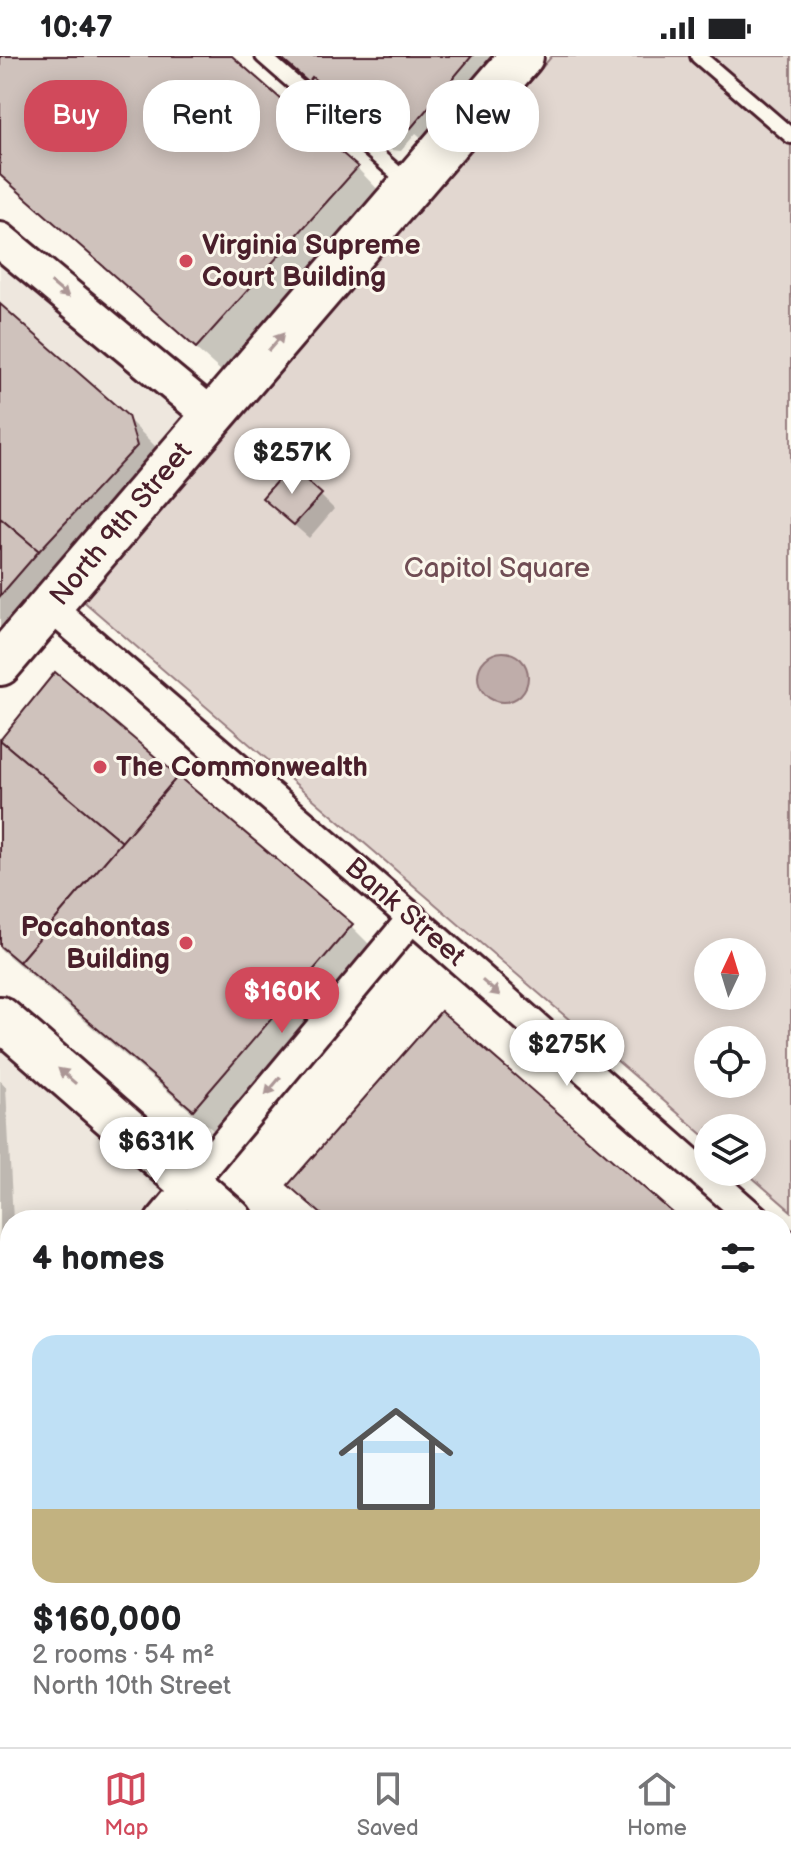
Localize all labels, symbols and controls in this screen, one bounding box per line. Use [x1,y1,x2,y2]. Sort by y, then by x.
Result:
text: 10:47 [40,10,113,46]
chip: Buy [24,80,127,152]
chip: Rent [143,80,260,152]
chip: Filters [276,80,410,152]
chip: New [426,80,539,152]
place label: Virginia Supreme Court Building [202,229,421,294]
marker: Virginia Supreme Court Building [177,252,195,270]
one-way arrow [49,281,69,298]
one-way arrow [266,332,284,352]
pin: $257K [236,428,348,496]
street label: North 9th Street [43,435,199,612]
text: $257K [252,438,332,469]
park label: Capitol Square [404,552,590,585]
place label: The Commonwealth [116,751,368,784]
marker: The Commonwealth [91,758,109,776]
street label: Bank Street [338,851,472,973]
place label: Pocahontas Building [21,911,170,976]
marker: Pocahontas Building [177,934,195,952]
north arrow [694,938,766,1010]
map controls [694,938,766,1186]
pin: $160K [226,967,338,1035]
text: $160K [243,977,321,1008]
one-way arrow [482,978,501,996]
pin: $275K [511,1020,623,1088]
button: locate [694,1026,766,1098]
text: $275K [527,1030,607,1061]
one-way arrow [58,1068,78,1085]
one-way arrow [265,1075,282,1095]
button: layers [694,1114,766,1186]
pin: $631K [100,1117,212,1185]
text: $631K [118,1127,194,1158]
icon: filters [716,1236,760,1280]
text: 4 homes [32,1238,164,1279]
icon: home [324,1387,468,1531]
text: $160,000 [32,1599,182,1640]
text: 2 rooms · 54 m² [32,1640,215,1671]
text: North 10th Street [32,1671,231,1702]
tab: Map [104,1767,148,1842]
tab: Saved [357,1767,419,1842]
tab: Home [627,1767,687,1842]

